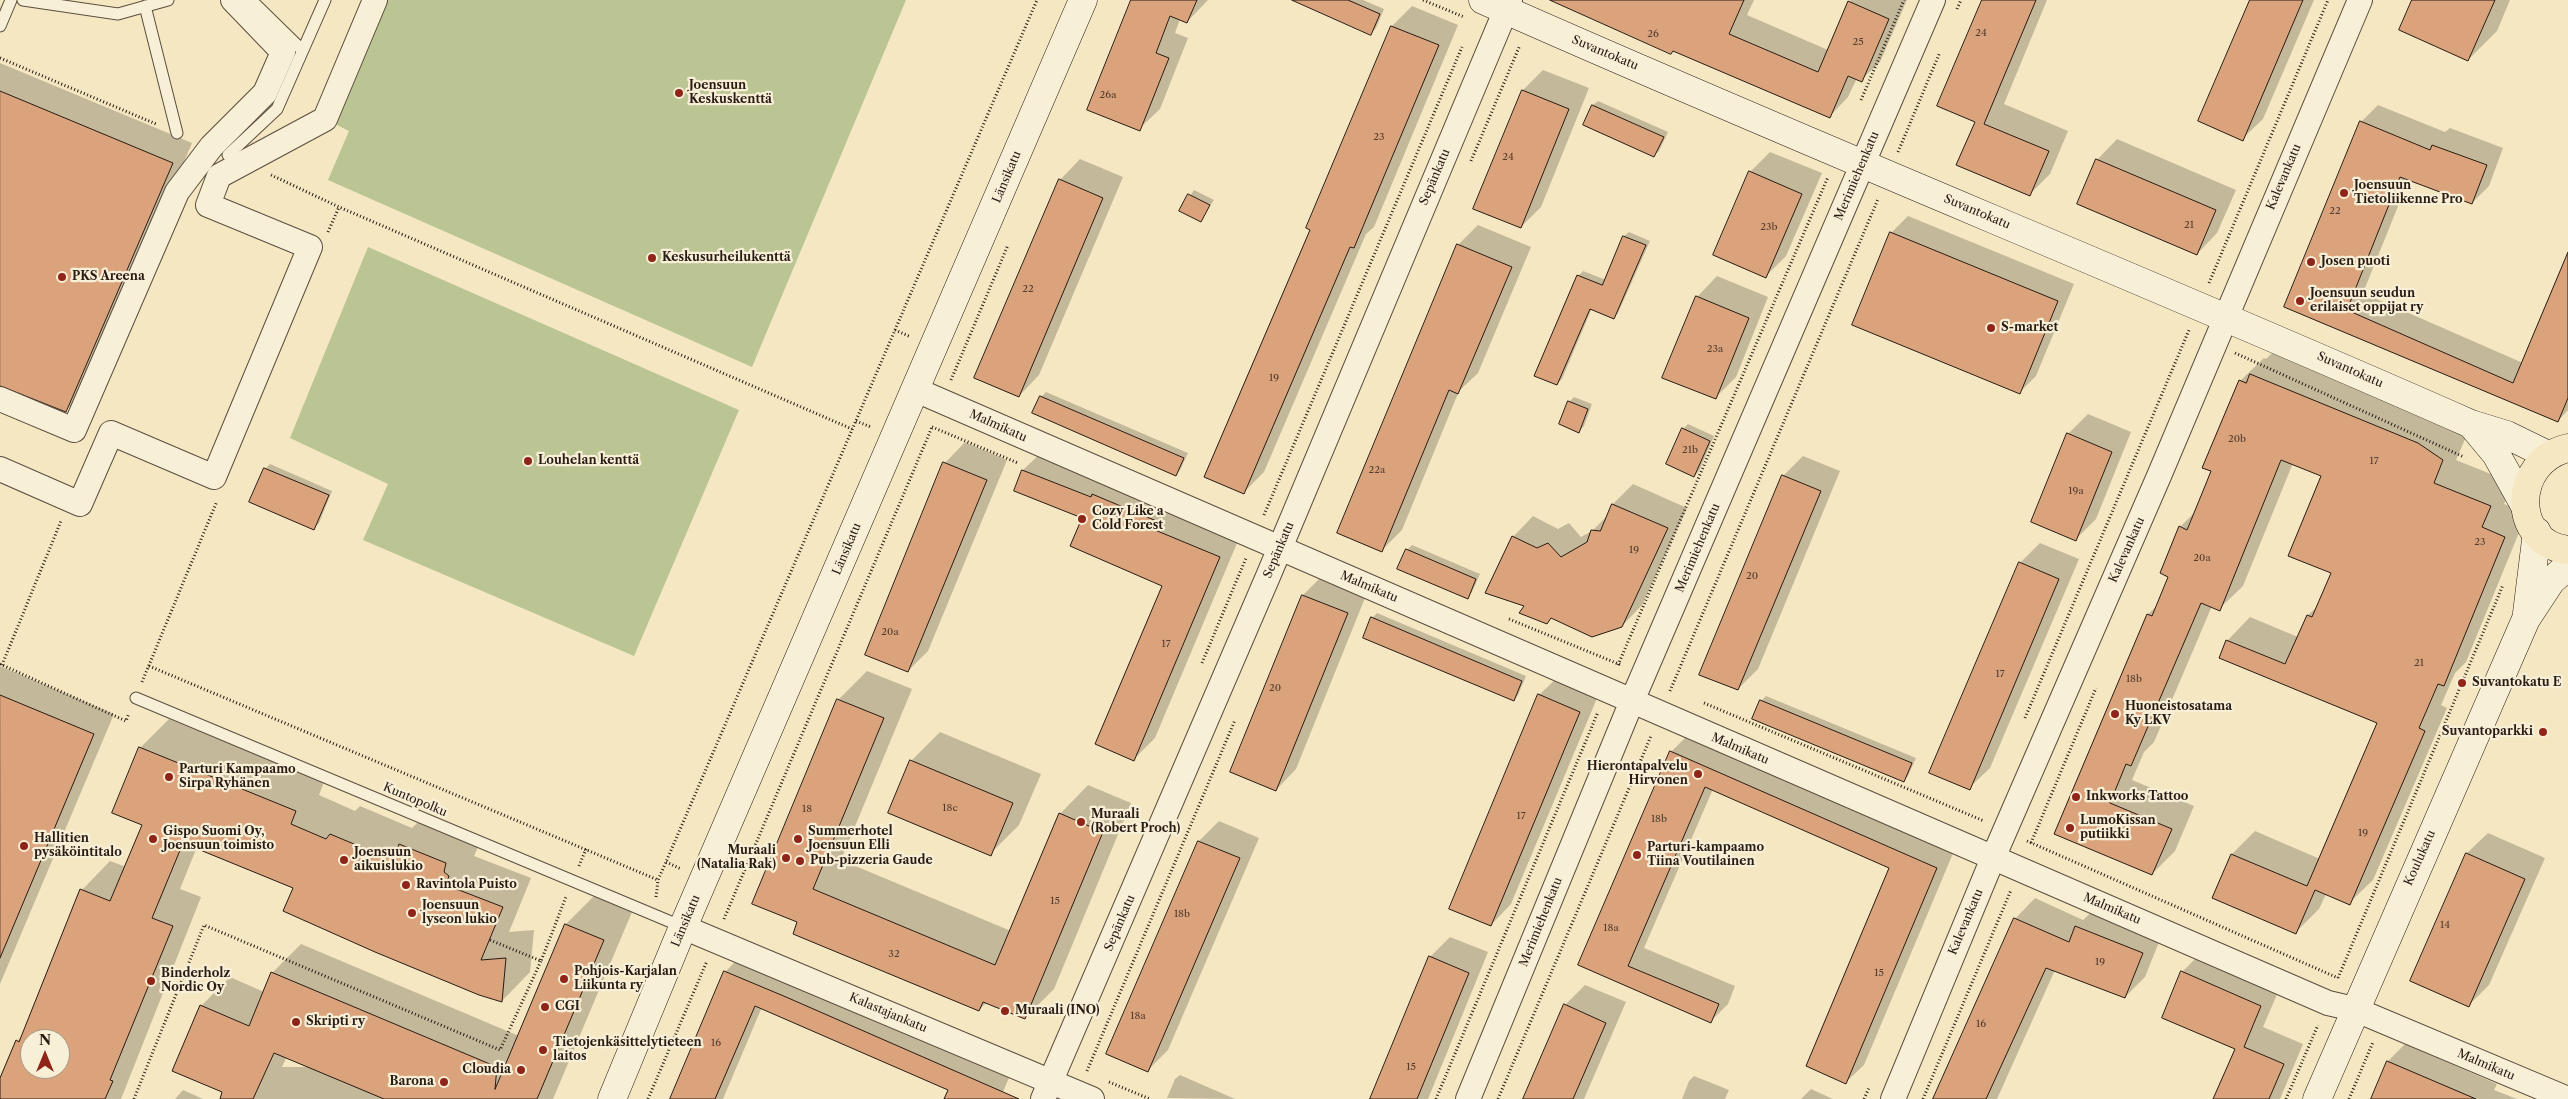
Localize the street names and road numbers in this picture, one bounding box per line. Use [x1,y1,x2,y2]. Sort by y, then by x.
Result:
street label: Suvantokatu [1570,33,1640,73]
street label: Merimiehenkatu [1832,129,1882,223]
street label: Kalevankatu [2264,142,2304,212]
street label: Sepänkatu [1417,147,1453,207]
street label: Länsikatu [990,149,1024,205]
street label: Suvantokatu [1942,192,2012,232]
street label: Suvantokatu [2315,349,2385,391]
street label: Malmikatu [967,407,1029,445]
street label: Merimiehenkatu [1673,501,1723,595]
street label: Kalevankatu [2106,515,2148,585]
street label: Sepänkatu [1261,520,1297,580]
street label: Länsikatu [830,521,864,577]
street label: Malmikatu [1338,568,1400,606]
street label: Malmikatu [1709,730,1771,768]
street label: Kuntopolku [381,780,449,820]
street label: Koulukatu [2401,828,2439,888]
street label: Merimiehenkatu [1516,875,1566,969]
street label: Kalevankatu [1946,887,1986,957]
street label: Malmikatu [2081,890,2143,928]
street label: Länsikatu [669,893,703,949]
street label: Sepänkatu [1102,893,1138,953]
street label: Kalastajankatu [847,990,929,1036]
street label: Malmikatu [2455,1046,2517,1084]

